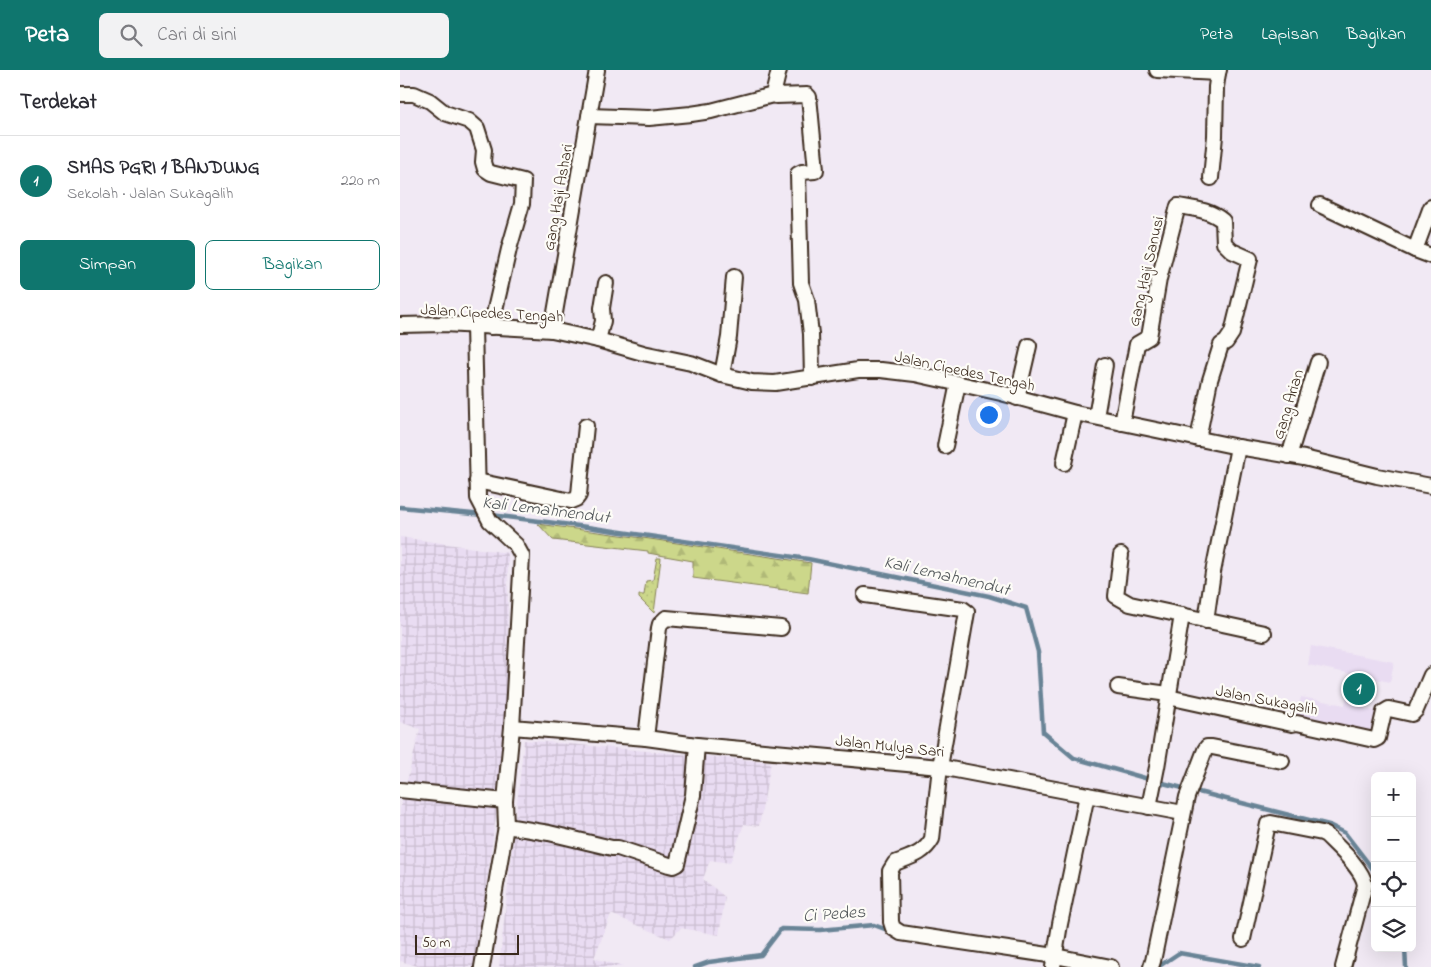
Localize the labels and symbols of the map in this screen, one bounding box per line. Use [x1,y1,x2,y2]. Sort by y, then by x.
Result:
street label: Gang Haji Ashari [538,142,580,253]
street label: Gang Haji Sanusi [1123,214,1171,329]
street label: Jalan Cipedes Tengah [420,298,564,330]
street label: Jalan Cipedes Tengah [892,345,1037,399]
street label: Gang Arian [1267,367,1311,443]
your location [976,402,1002,428]
water label: Kali Lemahnendut [480,490,613,532]
water label: Kali Lemahnendut [881,550,1014,604]
pin: 1 [1343,670,1375,708]
street label: Jalan Sukagalih [1213,679,1320,723]
street label: Jalan Mulya Sari [834,729,946,765]
water label: Ci Pedes [802,900,867,930]
scale bar [415,932,519,955]

